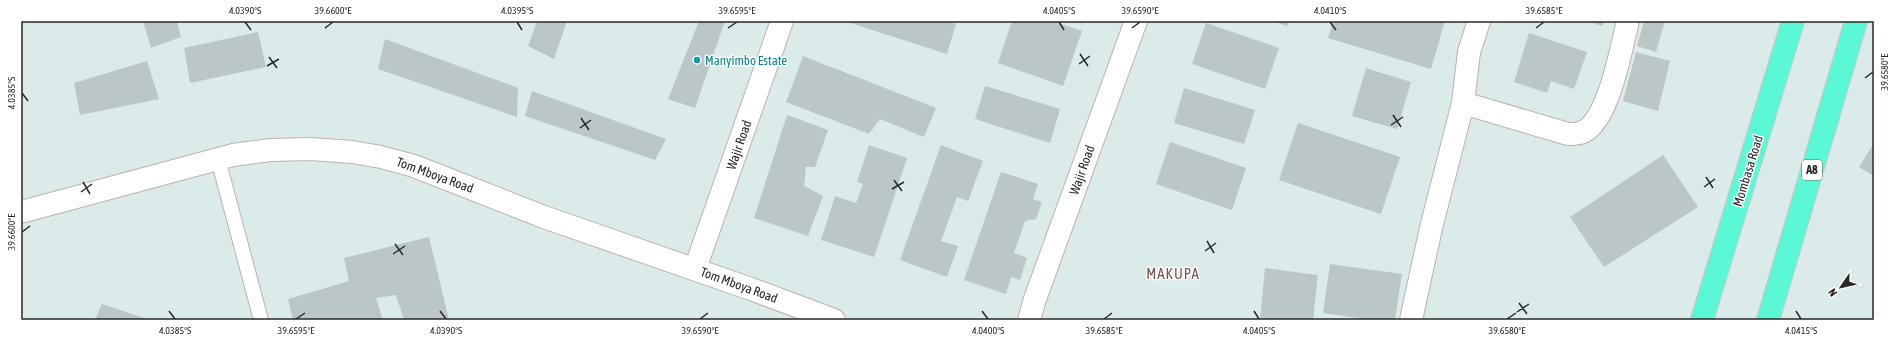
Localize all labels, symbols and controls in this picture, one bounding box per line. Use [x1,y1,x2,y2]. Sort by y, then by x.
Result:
text: 4.0390°S [229,5,261,16]
text: 39.6600°E [315,5,352,16]
text: 4.0395°S [501,5,533,16]
text: 39.6595°E [719,5,756,16]
text: 4.0405°S [1043,5,1075,16]
text: 39.6590°E [1122,5,1159,16]
text: 4.0410°S [1314,5,1346,16]
text: 39.6585°E [1526,5,1563,16]
place label: Manyimbo Estate [705,53,787,68]
text: 39.6580°E [1879,53,1890,91]
marker: Manyimbo Estate [692,55,702,65]
text: 4.0385°S [6,77,17,109]
street label: Wajir Road [724,118,754,172]
street label: Mombasa Road [1730,134,1766,208]
street label: Wajir Road [1067,143,1097,197]
street label: Tom Mboya Road [394,154,476,196]
road number: A8 [1802,160,1822,180]
text: 39.6600°E [6,213,17,251]
street label: Tom Mboya Road [698,264,780,306]
district label: MAKUPA [1146,265,1200,282]
north arrow [1821,267,1861,307]
text: N [1826,287,1840,299]
text: 4.0385°S [159,325,191,336]
text: 39.6595°E [278,325,315,336]
text: 4.0390°S [430,325,462,336]
text: 39.6590°E [682,325,719,336]
text: 4.0400°S [972,325,1004,336]
text: 39.6585°E [1086,325,1123,336]
text: 4.0405°S [1243,325,1275,336]
text: 39.6580°E [1489,325,1526,336]
text: 4.0415°S [1785,325,1817,336]

